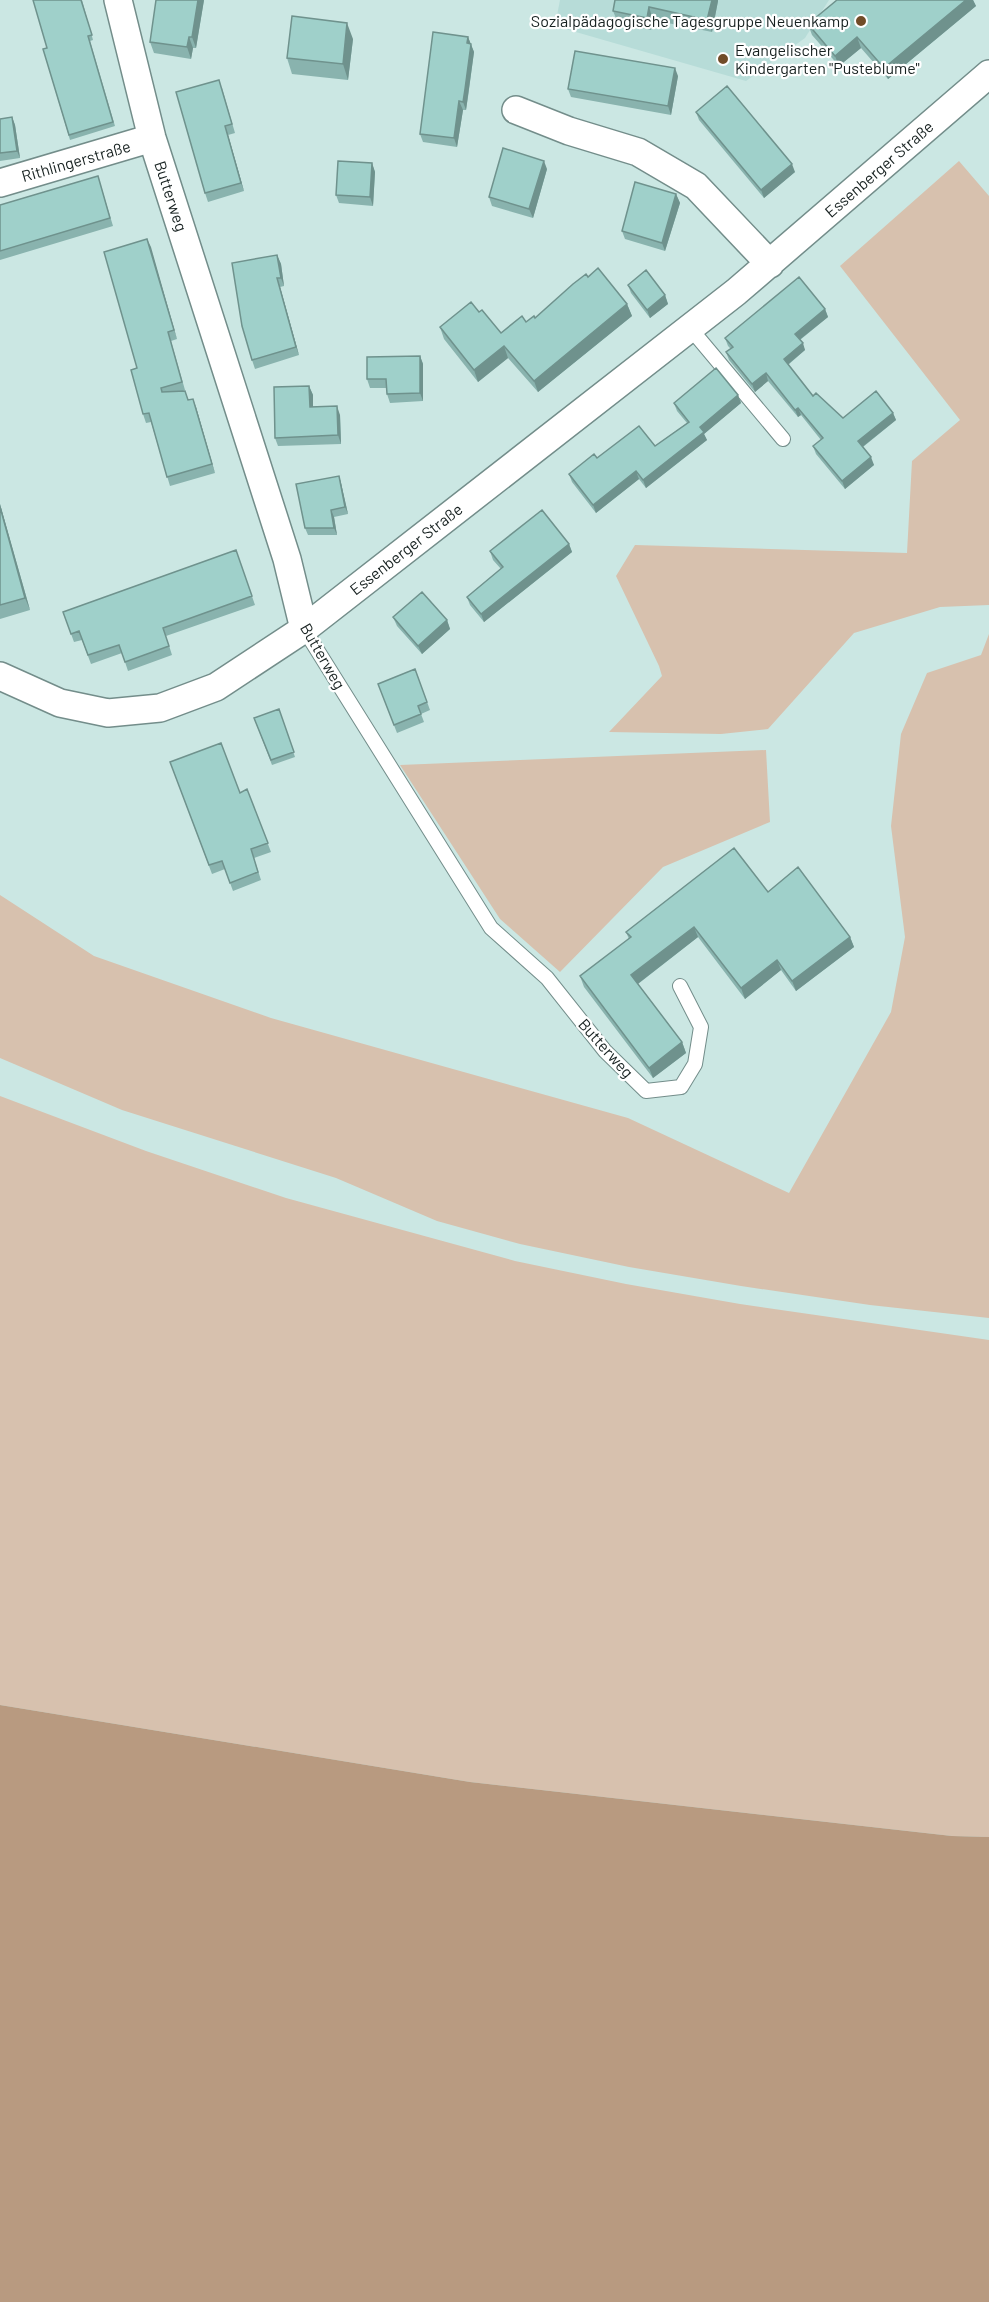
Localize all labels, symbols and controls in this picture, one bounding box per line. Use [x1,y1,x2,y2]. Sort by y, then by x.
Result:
place label: Sozialpädagogische Tagesgruppe Neuenkamp [531,11,849,30]
marker: Sozialpädagogische Tagesgruppe Neuenkamp [854,14,868,28]
place label: Evangelischer Kindergarten "Pusteblume" [735,40,920,77]
marker: Evangelischer Kindergarten "Pusteblume" [716,52,730,66]
street label: Essenberger Straße [821,116,937,221]
street label: Rithlingerstraße [19,136,133,185]
street label: Butterweg [151,158,192,233]
street label: Essenberger Straße [346,499,466,598]
street label: Butterweg [297,619,350,692]
street label: Butterweg [575,1014,638,1081]

